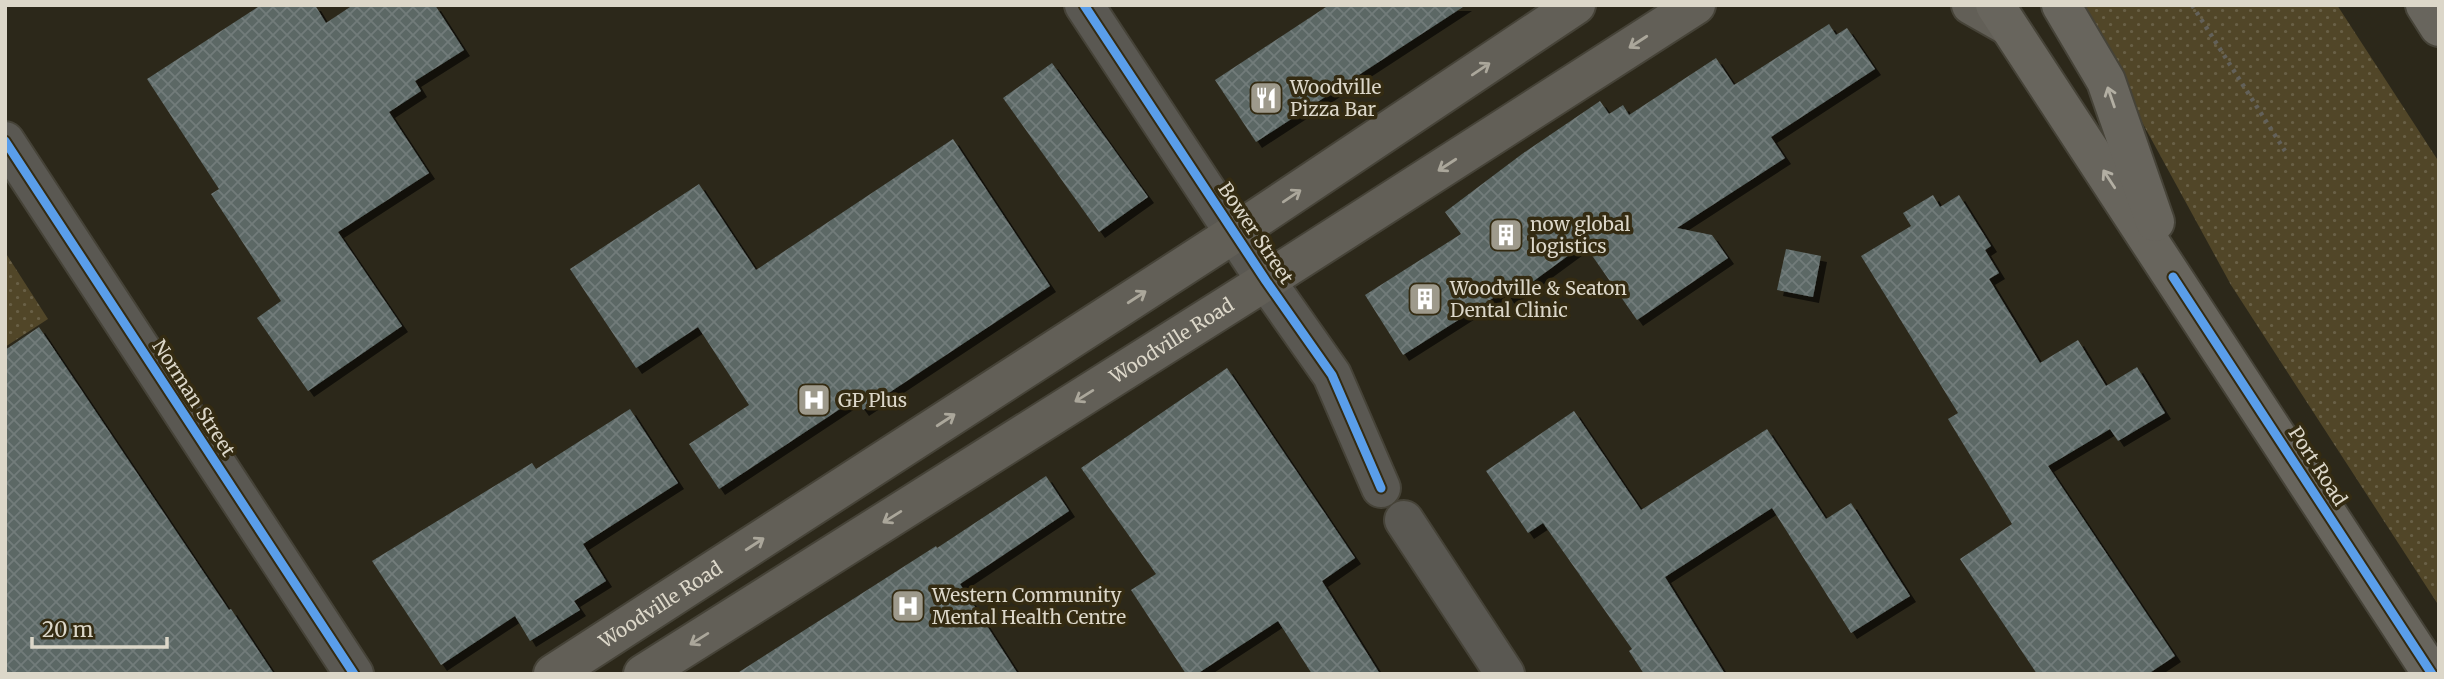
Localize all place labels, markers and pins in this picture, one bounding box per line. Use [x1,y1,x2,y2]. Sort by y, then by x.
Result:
place label: Woodville Pizza Bar [1289,75,1381,121]
restaurant icon: Woodville Pizza Bar [1247,79,1285,117]
place label: now global logistics [1530,212,1630,258]
building icon: now global logistics [1487,216,1525,254]
place label: Woodville & Seaton Dental Clinic [1449,276,1627,322]
building icon: Woodville & Seaton Dental Clinic [1406,280,1444,318]
hospital icon: GP Plus [795,381,833,419]
place label: GP Plus [838,388,907,412]
place label: Western Community Mental Health Centre [931,583,1126,629]
hospital icon: Western Community Mental Health Centre [889,587,927,625]

